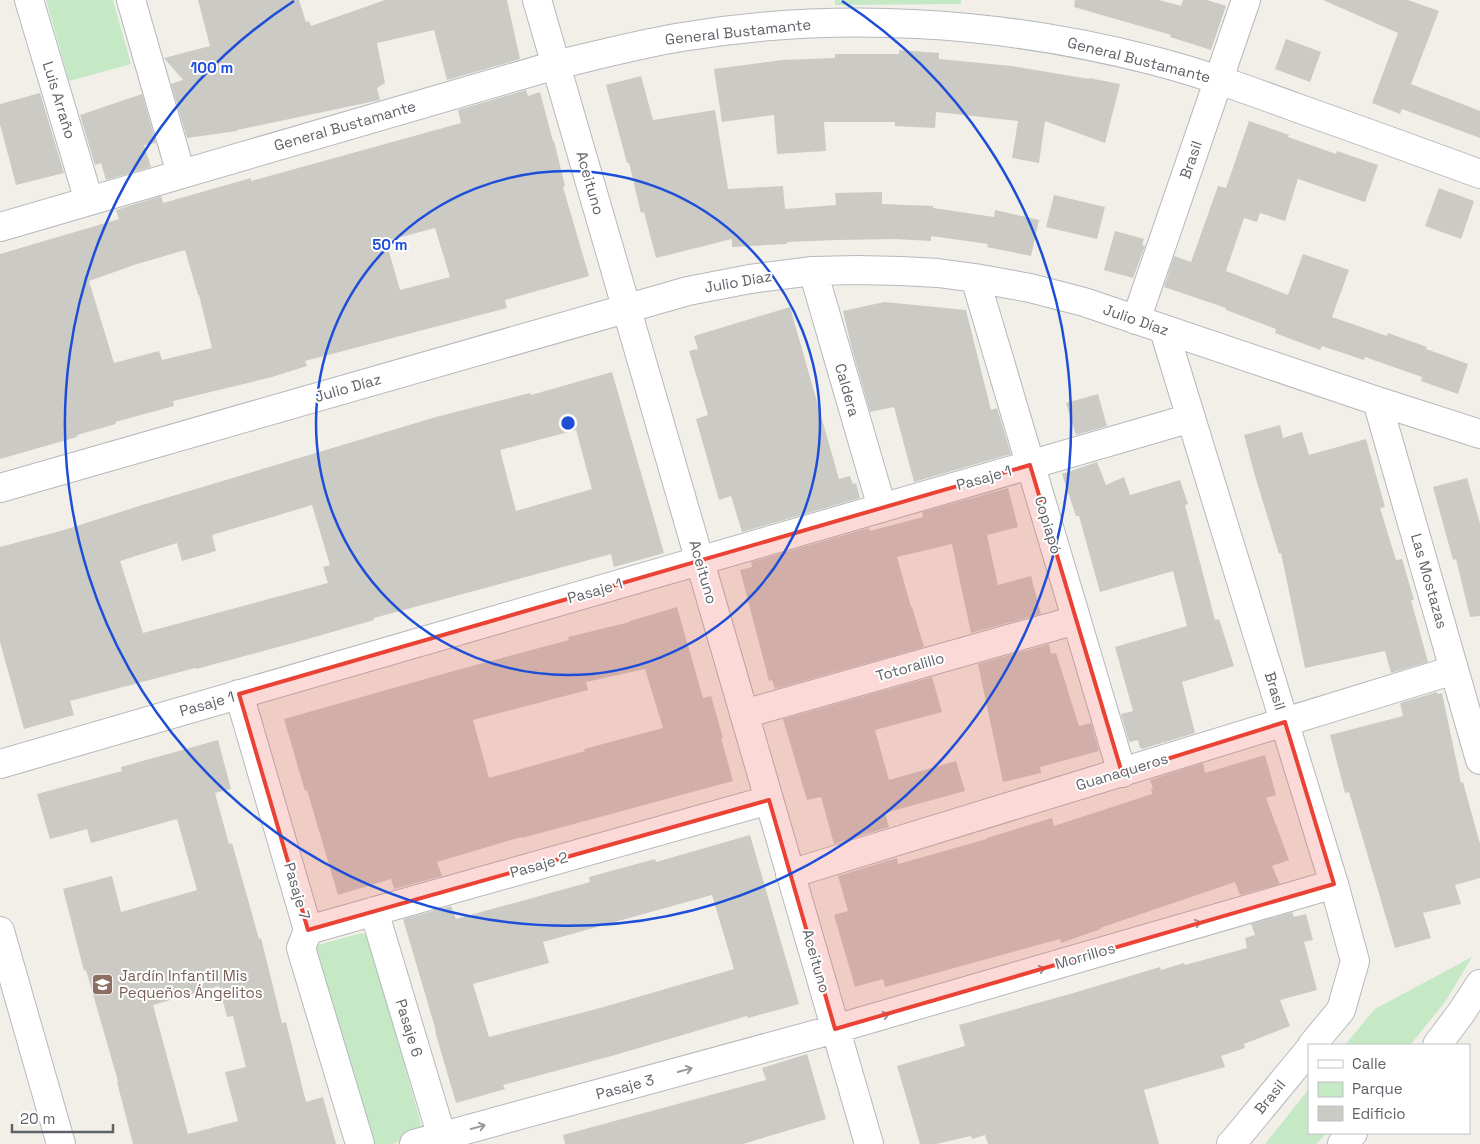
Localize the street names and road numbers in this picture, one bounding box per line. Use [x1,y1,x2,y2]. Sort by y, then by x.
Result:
street label: General Bustamante [664,14,812,49]
street label: General Bustamante [1066,33,1213,87]
street label: Luis Arraño [39,59,80,141]
street label: General Bustamante [272,96,418,155]
street label: Brasil [1175,138,1206,181]
street label: Aceituno [572,149,609,217]
street label: Julio Díaz [703,266,773,297]
street label: Julio Díaz [1101,299,1172,340]
street label: Caldera [831,361,864,419]
street label: Julio Díaz [312,369,383,406]
street label: Pasaje 1 [954,461,1014,494]
street label: Copiapó [1031,493,1066,556]
street label: Las Mostazas [1407,531,1452,631]
street label: Aceituno [685,538,722,606]
street label: Pasaje 1 [565,574,625,607]
street label: Totoralillo [874,648,946,685]
street label: Brasil [1261,669,1290,712]
street label: Pasaje 1 [177,687,237,720]
street label: Guanaqueros [1073,748,1170,795]
street label: Pasaje 2 [508,847,570,882]
street label: Pasaje 7 [280,860,315,922]
street label: Aceituno [798,927,835,995]
street label: Morrillos [1053,938,1117,973]
street label: Pasaje 6 [392,997,427,1059]
street label: Pasaje 3 [594,1070,656,1103]
street label: Brasil [1250,1075,1289,1118]

